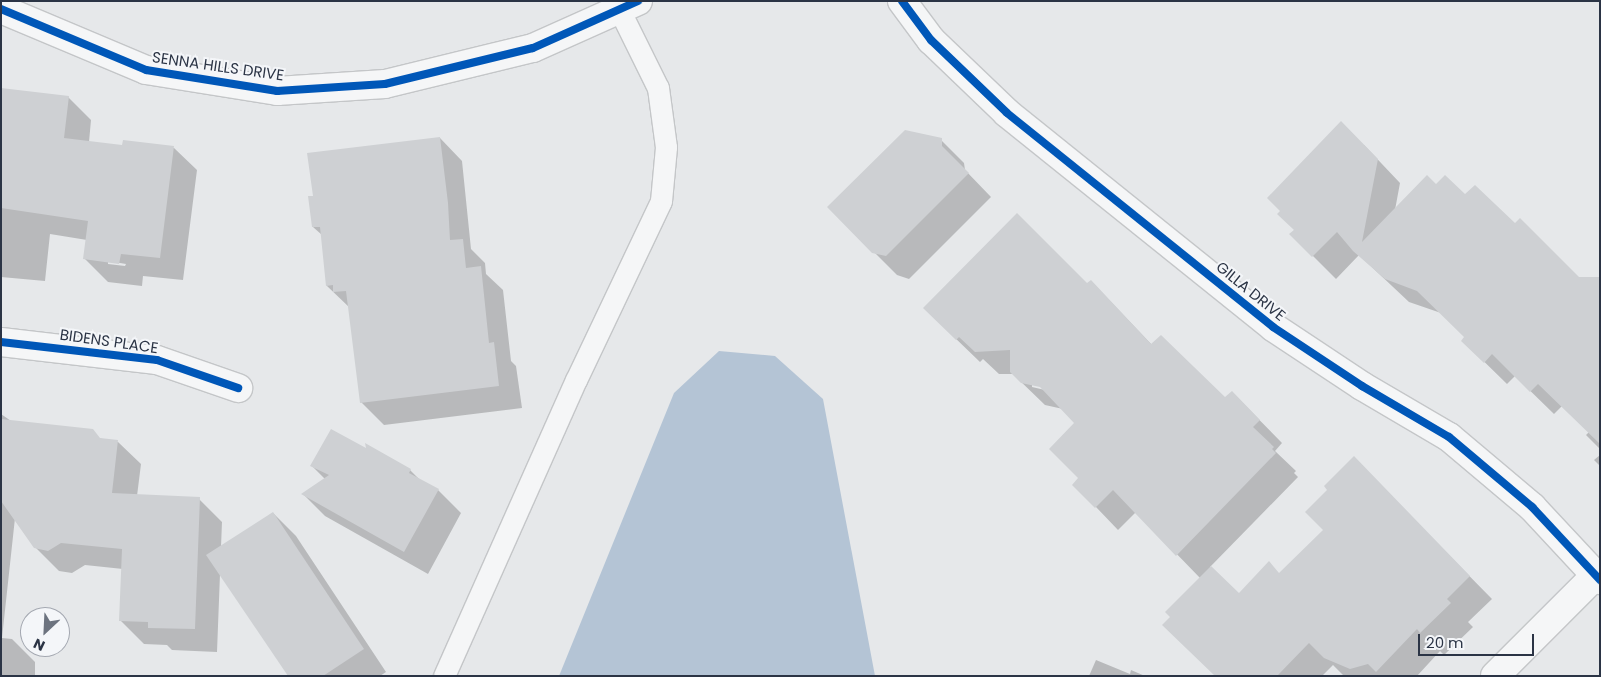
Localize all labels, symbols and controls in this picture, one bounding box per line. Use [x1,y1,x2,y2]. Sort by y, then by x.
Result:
street label: SENNA HILLS DRIVE [151,48,285,84]
street label: GILLA DRIVE [1213,258,1289,324]
street label: BIDENS PLACE [59,325,159,357]
north arrow [20,607,70,657]
scale bar [1421,624,1537,656]
text: 20 m [1426,632,1464,653]
text: N [30,633,48,656]

